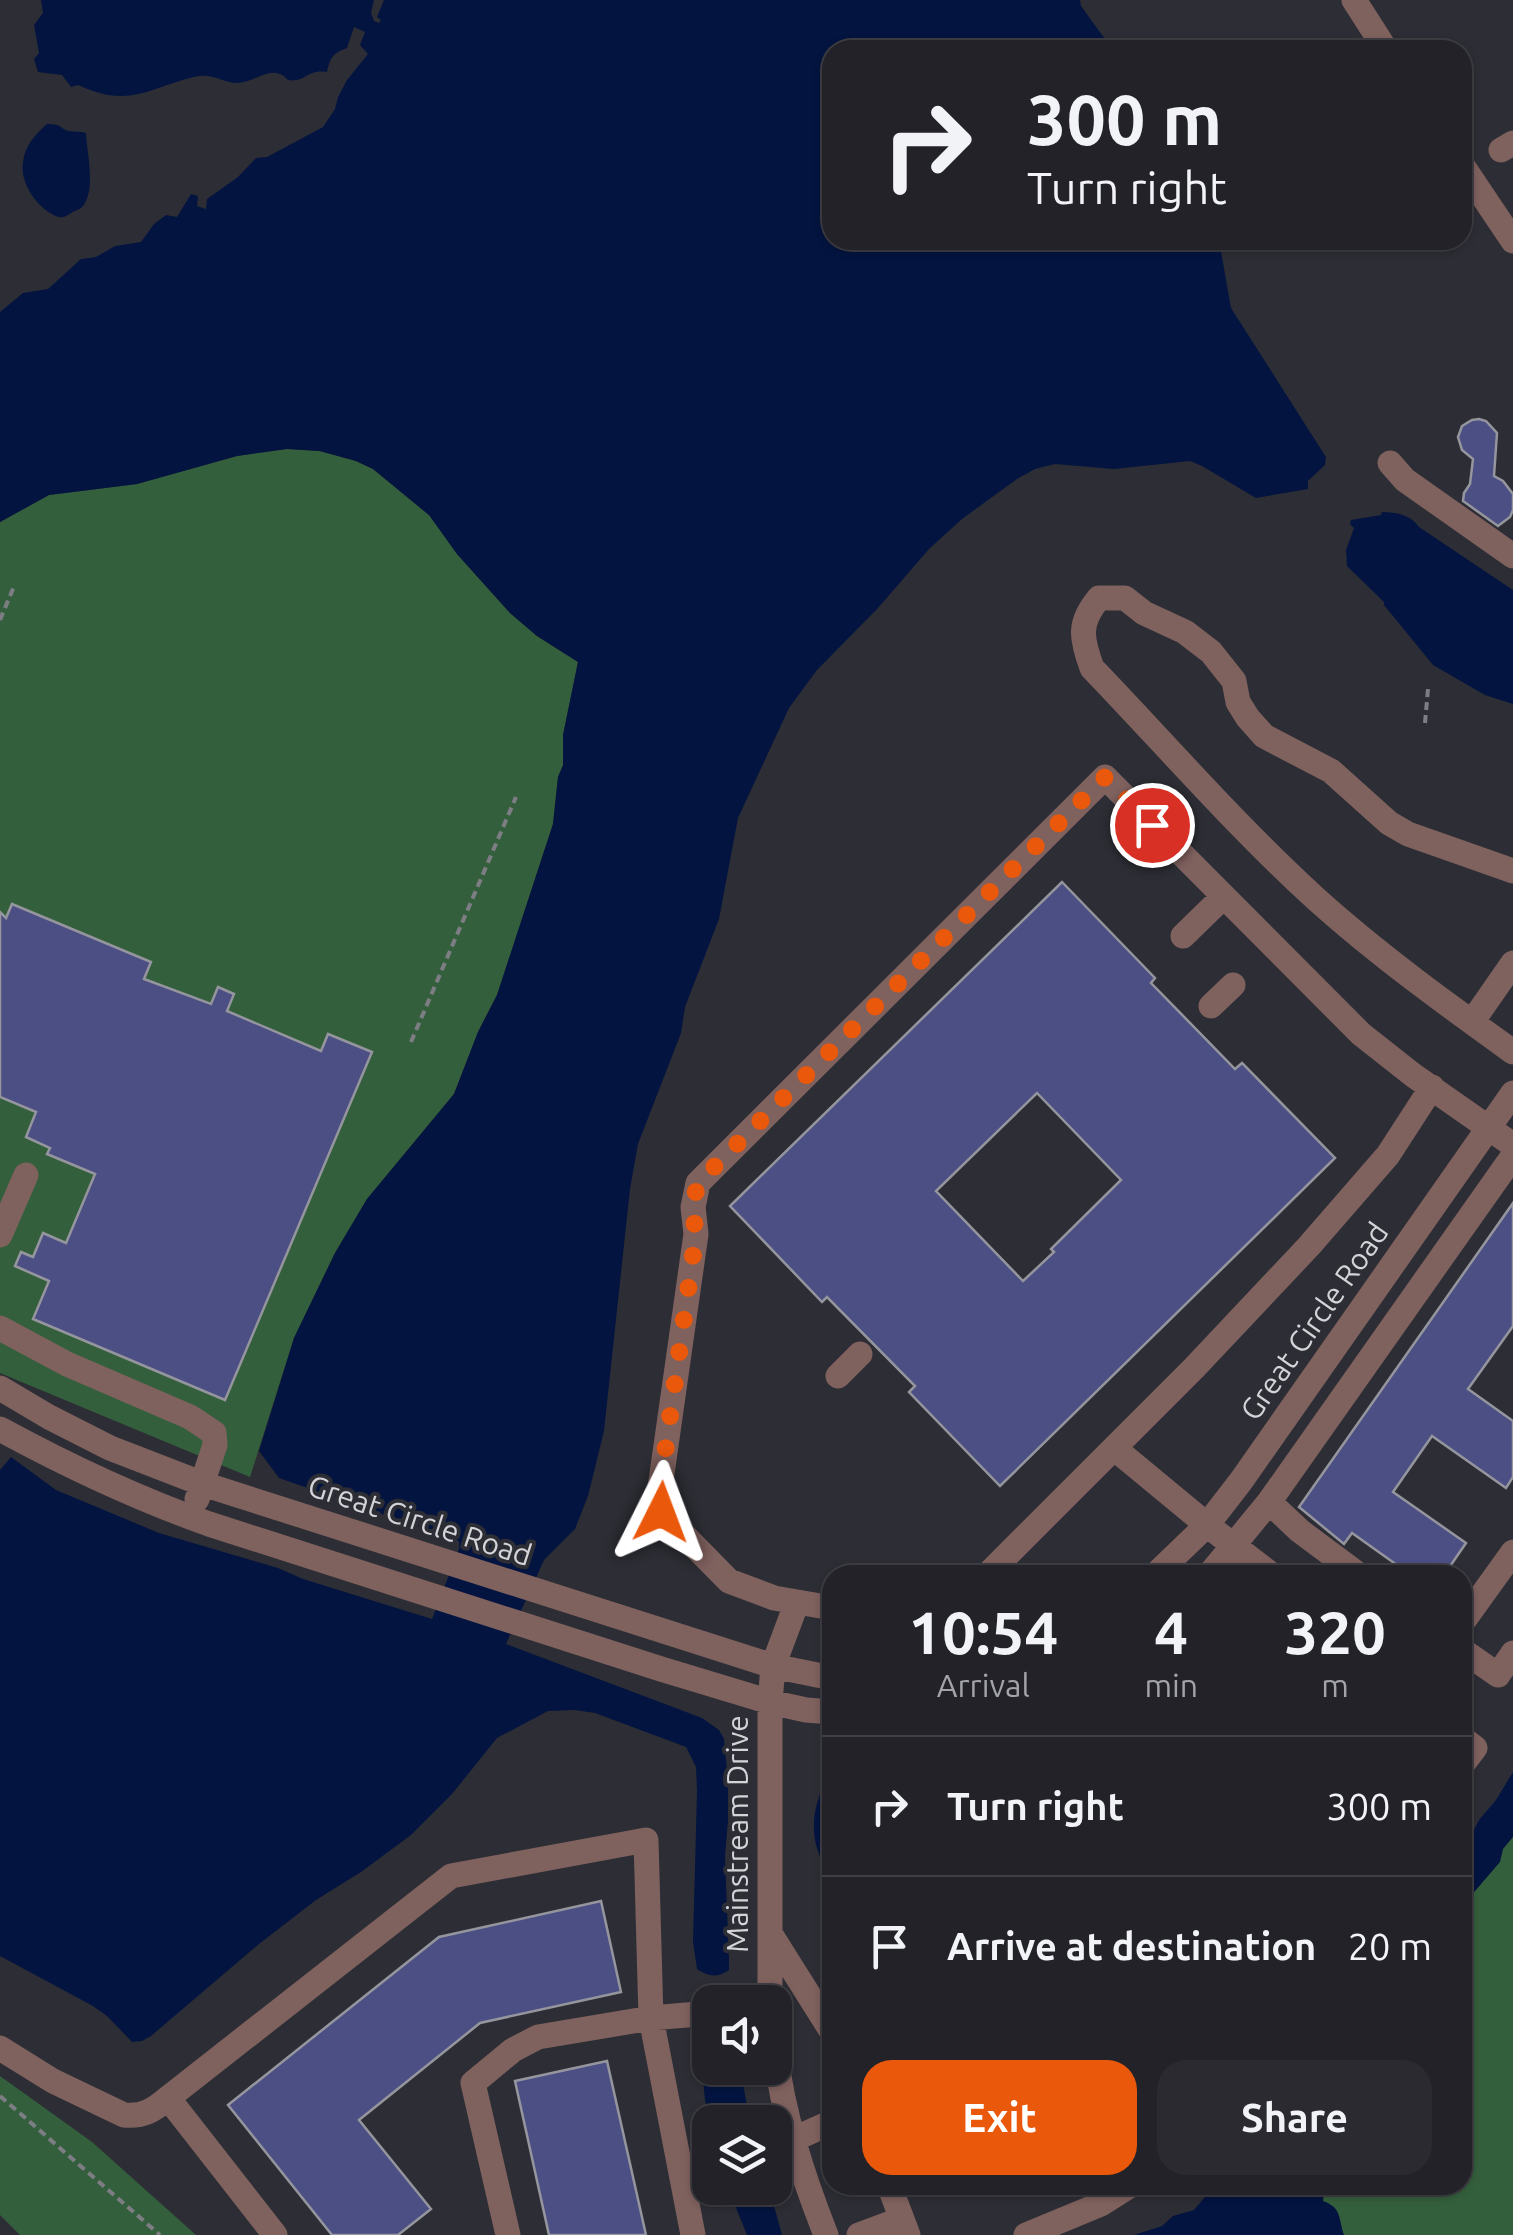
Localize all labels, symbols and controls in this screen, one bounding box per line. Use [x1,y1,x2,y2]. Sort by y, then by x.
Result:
icon: right [862,80,992,210]
text: 300 m [1027,80,1222,158]
text: Turn right [1027,162,1227,213]
pin [1110,783,1195,868]
icon: arrive [1125,798,1180,853]
street label: Great Circle Road [1233,1216,1395,1426]
position arrow [609,1460,713,1564]
street label: Great Circle Road [304,1468,536,1572]
text: 10:54 [908,1598,1058,1665]
text: 4 [1154,1598,1188,1665]
text: 320 [1284,1598,1386,1665]
text: Arrival [937,1667,1030,1703]
text: min [1144,1667,1198,1703]
text: m [1321,1667,1349,1703]
street label: Mainstream Drive [720,1715,754,1953]
icon: right [862,1779,917,1834]
text: Turn right [947,1785,1124,1827]
text: 300 m [1326,1785,1432,1827]
icon: arrive [862,1919,917,1974]
text: Arrive at destination [947,1925,1316,1967]
text: 20 m [1348,1925,1432,1967]
map controls [692,1985,792,2205]
button: sound [692,1985,792,2085]
button: Exit [862,2060,1137,2175]
button: Share [1157,2060,1432,2175]
button: layers [692,2105,792,2205]

